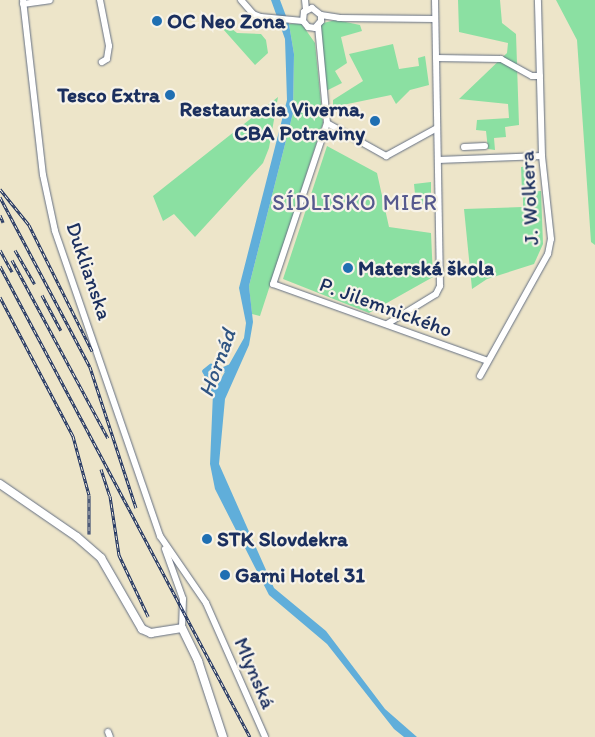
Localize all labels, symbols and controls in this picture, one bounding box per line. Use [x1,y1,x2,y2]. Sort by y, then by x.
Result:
place label: OC Neo Zona [167,8,285,34]
marker: OC Neo Zona [151,15,163,27]
place label: Tesco Extra [57,82,160,108]
marker: Tesco Extra [164,89,176,101]
place label: Restauracia Viverna, CBA Potraviny [180,96,365,146]
marker: Restauracia Viverna, CBA Potraviny [369,115,381,127]
street label: J. Wolkera [514,150,544,246]
district label: SÍDLISKO MIER [271,190,439,216]
street label: Duklianska [61,219,117,323]
place label: Materská škola [358,255,494,281]
marker: Materská škola [342,262,354,274]
street label: P. Jilemnického [316,271,456,343]
water label: Hornád [193,325,241,401]
place label: STK Slovdekra [217,526,348,552]
marker: STK Slovdekra [201,533,213,545]
place label: Garni Hotel 31 [235,562,365,588]
marker: Garni Hotel 31 [219,569,231,581]
street label: Mlynská [229,633,281,713]

